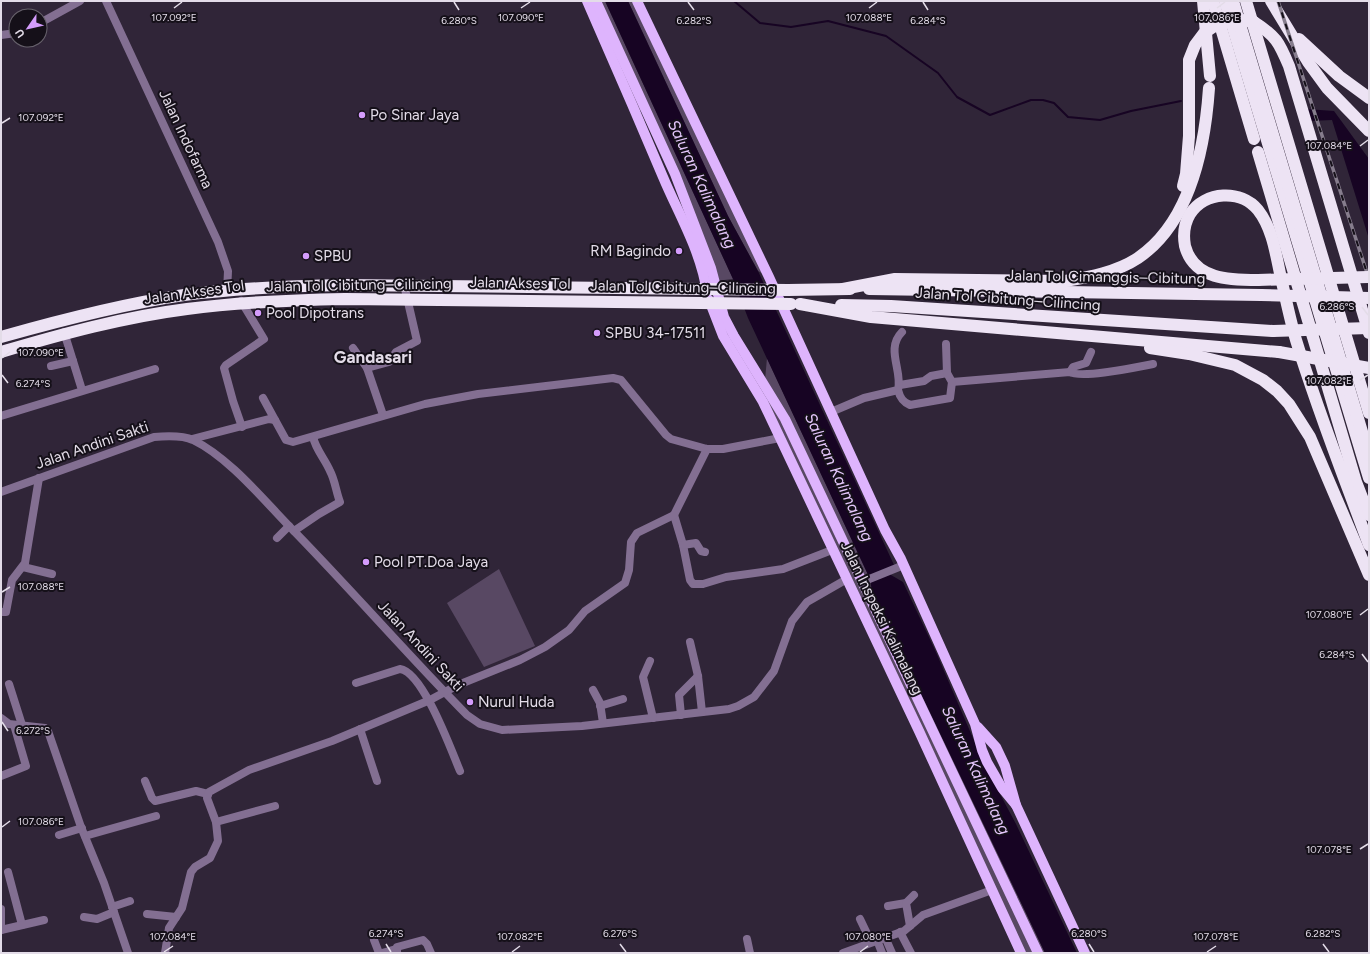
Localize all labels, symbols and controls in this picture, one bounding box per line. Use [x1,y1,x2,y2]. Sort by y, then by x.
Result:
north arrow [8,8,48,48]
text: 107.092°E [151,11,197,24]
text: 107.090°E [498,11,544,24]
text: 107.088°E [846,11,892,24]
text: 107.086°E [1194,11,1240,24]
text: 6.280°S [441,14,477,27]
text: 6.282°S [677,14,711,27]
text: 6.284°S [910,14,946,27]
text: U [12,26,28,40]
street label: Jalan Indofarma [155,87,217,191]
place label: Po Sinar Jaya [370,106,459,124]
marker: Po Sinar Jaya [357,110,367,120]
text: 107.092°E [18,111,64,124]
water label: Saluran Kalimalang [664,117,740,251]
text: 107.084°E [1306,139,1352,152]
place label: RM Bagindo [590,242,671,260]
marker: RM Bagindo [674,246,684,256]
place label: SPBU [314,247,352,265]
marker: SPBU [301,251,311,261]
street label: Jalan Tol Cimanggis–Cibitung [1007,266,1205,288]
street label: Jalan Akses Tol [469,273,571,293]
street label: Jalan Tol Cibitung–Cilincing [266,274,452,296]
street label: Jalan Akses Tol [143,276,245,308]
street label: Jalan Tol Cibitung–Cilincing [590,276,776,298]
street label: Jalan Tol Cibitung–Cilincing [915,284,1101,314]
text: 6.286°S [1320,300,1354,313]
place label: Pool Dipotrans [266,304,364,322]
marker: Pool Dipotrans [253,308,263,318]
place label: SPBU 34-17511 [605,324,705,342]
marker: SPBU 34-17511 [592,328,602,338]
text: 107.090°E [18,346,64,359]
district label: Gandasari [334,347,412,367]
text: 107.082°E [1306,374,1352,387]
text: 6.274°S [16,377,50,390]
water label: Saluran Kalimalang [801,410,877,544]
street label: Jalan Andini Sakti [33,417,151,473]
street label: Jalan Inspeksi Kalimalang [837,538,927,698]
place label: Pool PT.Doa Jaya [374,553,488,571]
marker: Pool PT.Doa Jaya [361,557,371,567]
text: 107.088°E [18,580,64,593]
street label: Jalan Andini Sakti [374,597,468,695]
text: 107.080°E [1306,608,1352,621]
text: 6.284°S [1319,648,1355,661]
place label: Nurul Huda [478,693,555,711]
marker: Nurul Huda [465,697,475,707]
water label: Saluran Kalimalang [938,703,1014,837]
text: 6.272°S [16,724,50,737]
text: 107.086°E [18,815,64,828]
text: 107.078°E [1306,843,1352,856]
text: 6.274°S [369,927,403,940]
text: 6.276°S [603,927,637,940]
text: 6.280°S [1071,927,1107,940]
text: 6.282°S [1306,927,1340,940]
text: 107.084°E [150,930,196,943]
text: 107.082°E [497,930,543,943]
text: 107.080°E [845,930,891,943]
text: 107.078°E [1193,930,1239,943]

